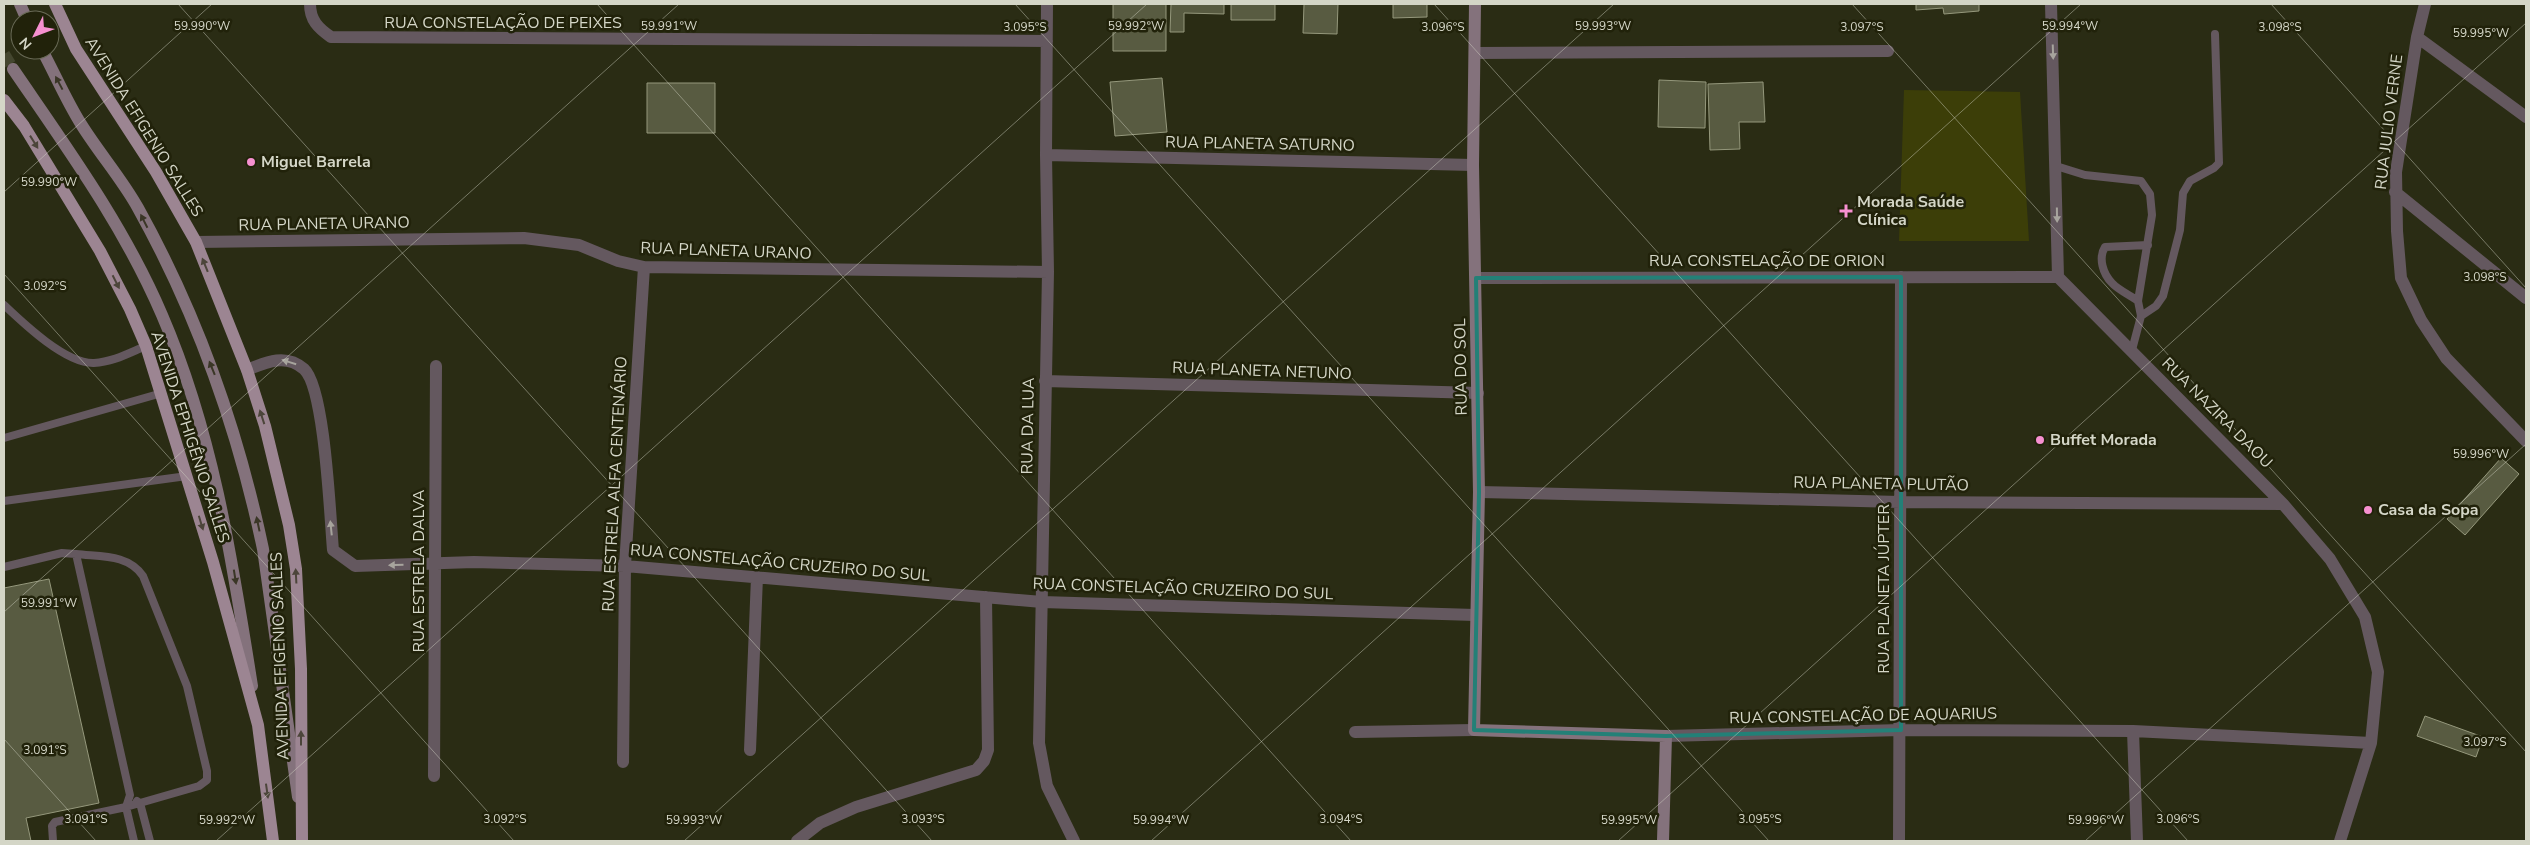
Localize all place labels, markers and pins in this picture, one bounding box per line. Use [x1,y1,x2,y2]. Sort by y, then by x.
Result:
place label: Miguel Barrela [261,151,371,173]
marker: Miguel Barrela [245,156,257,168]
place label: Morada Saúde Clínica [1857,191,1964,231]
marker: Morada Saúde Clínica [1839,204,1853,218]
place label: Buffet Morada [2050,429,2157,451]
marker: Buffet Morada [2034,434,2046,446]
place label: Casa da Sopa [2378,499,2479,521]
marker: Casa da Sopa [2362,504,2374,516]

